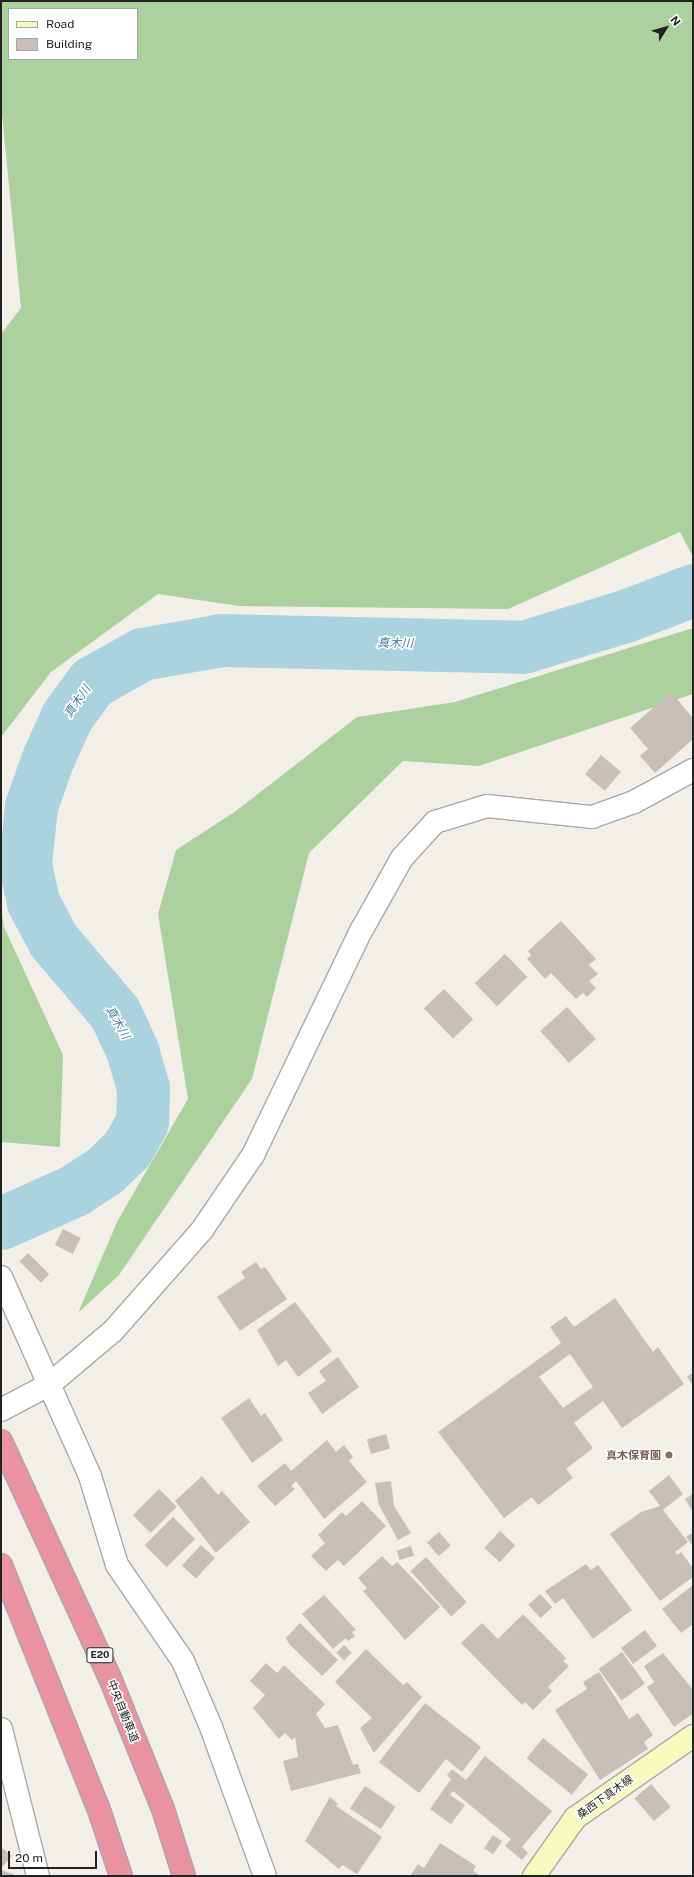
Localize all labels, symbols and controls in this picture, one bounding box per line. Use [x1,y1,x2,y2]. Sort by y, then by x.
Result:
legend [8,8,138,60]
north arrow [646,8,686,48]
text: N [668,14,683,28]
text: Road [46,17,74,31]
text: Building [46,37,92,51]
water label: 真木川 [377,636,413,652]
water label: 真木川 [62,683,94,721]
water label: 真木川 [102,1004,132,1042]
place label: 真木保育園 [606,1448,661,1462]
marker: 真木保育園 [664,1450,674,1460]
road number: E20 [86,1647,114,1663]
street label: 中央自動車道 [105,1678,141,1744]
street label: 桑西下真木線 [574,1772,636,1822]
scale bar [10,1843,99,1869]
text: 20 m [15,1851,43,1865]

